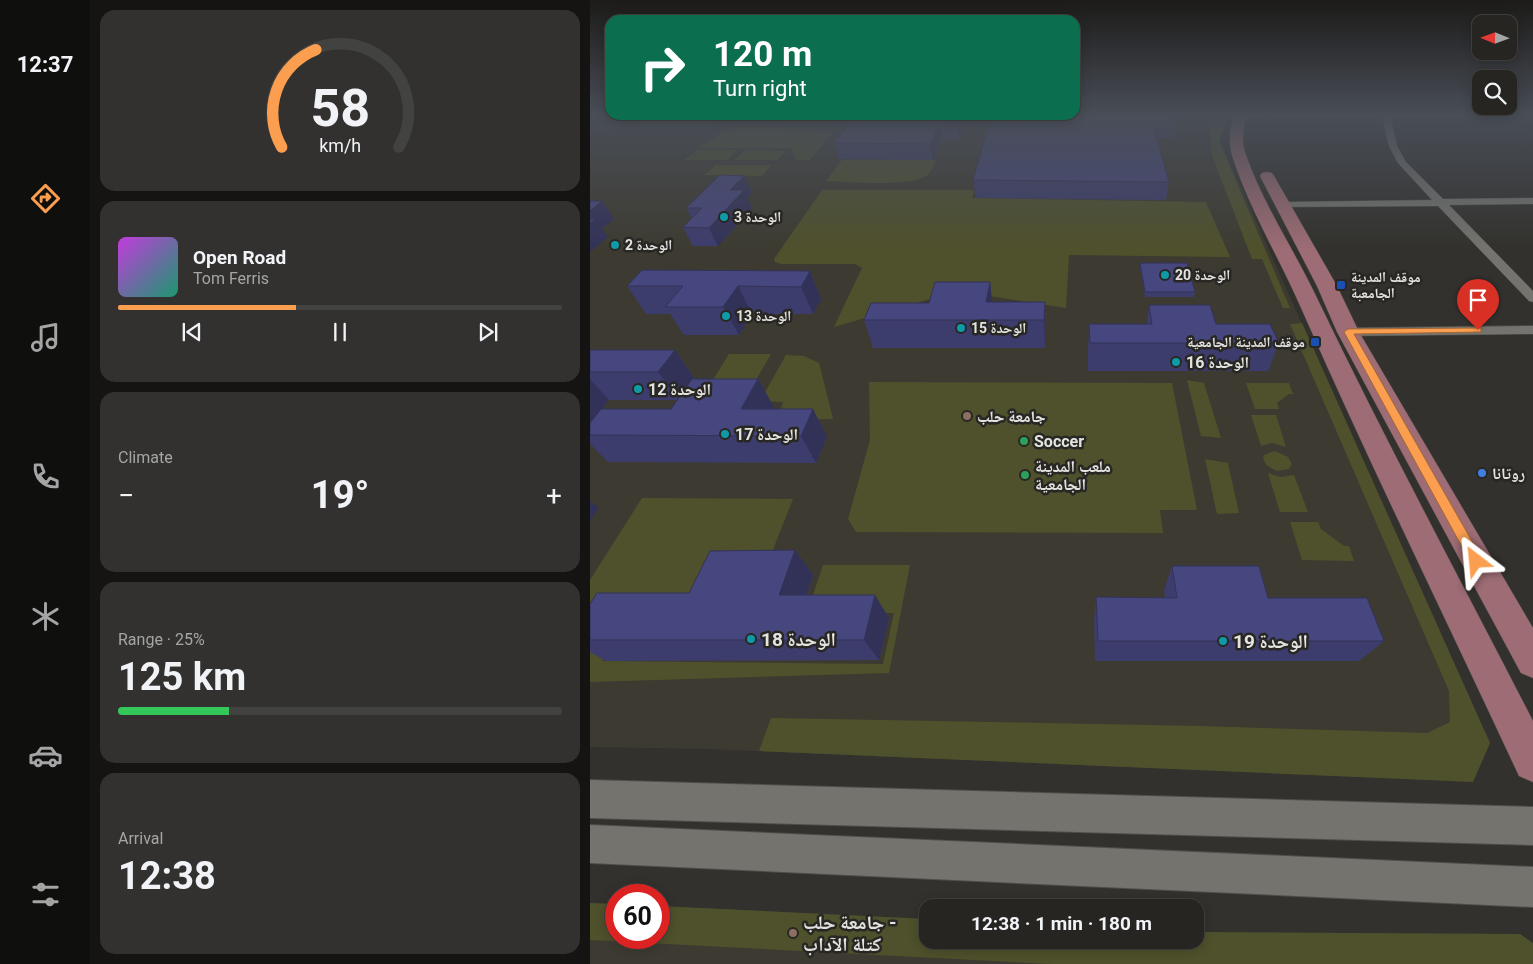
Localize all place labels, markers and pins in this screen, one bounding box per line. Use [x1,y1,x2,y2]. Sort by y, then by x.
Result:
place label: الوحدة 3 [734,209,781,225]
marker: الوحدة 3 [718,211,730,223]
place label: الوحدة 2 [625,237,672,253]
marker: الوحدة 2 [609,239,621,251]
place label: الوحدة 20 [1175,267,1230,283]
marker: الوحدة 20 [1159,269,1171,281]
place label: موقف المدينة الجامعبة [1351,269,1421,302]
marker: موقف المدينة الجامعبة [1335,279,1347,291]
pin [1457,279,1499,330]
place label: الوحدة 13 [736,308,791,324]
marker: الوحدة 13 [720,310,732,322]
place label: الوحدة 15 [971,320,1026,336]
marker: الوحدة 15 [955,322,967,334]
place label: موقف المدينة الجامعية [1187,334,1305,350]
marker: موقف المدينة الجامعية [1309,336,1321,348]
place label: الوحدة 16 [1186,353,1249,372]
marker: الوحدة 16 [1170,356,1182,368]
place label: الوحدة 12 [648,380,711,399]
marker: الوحدة 12 [632,383,644,395]
place label: جامعة حلب [977,407,1046,426]
marker: جامعة حلب [961,410,973,422]
place label: الوحدة 17 [735,425,798,444]
marker: الوحدة 17 [719,428,731,440]
place label: Soccer [1034,432,1084,451]
marker: Soccer [1018,435,1030,447]
place label: ملعب المدينة الجامعية [1035,457,1111,494]
place label: روتانا [1492,464,1525,483]
marker: روتانا [1476,467,1488,479]
marker: ملعب المدينة الجامعية [1019,469,1031,481]
place label: الوحدة 18 [761,628,836,651]
place label: الوحدة 19 [1233,630,1308,653]
marker: الوحدة 18 [745,633,757,645]
marker: الوحدة 19 [1217,635,1229,647]
place label: جامعة حلب - كتلة الآداب [803,911,897,956]
marker: جامعة حلب - كتلة الآداب [787,927,799,939]

